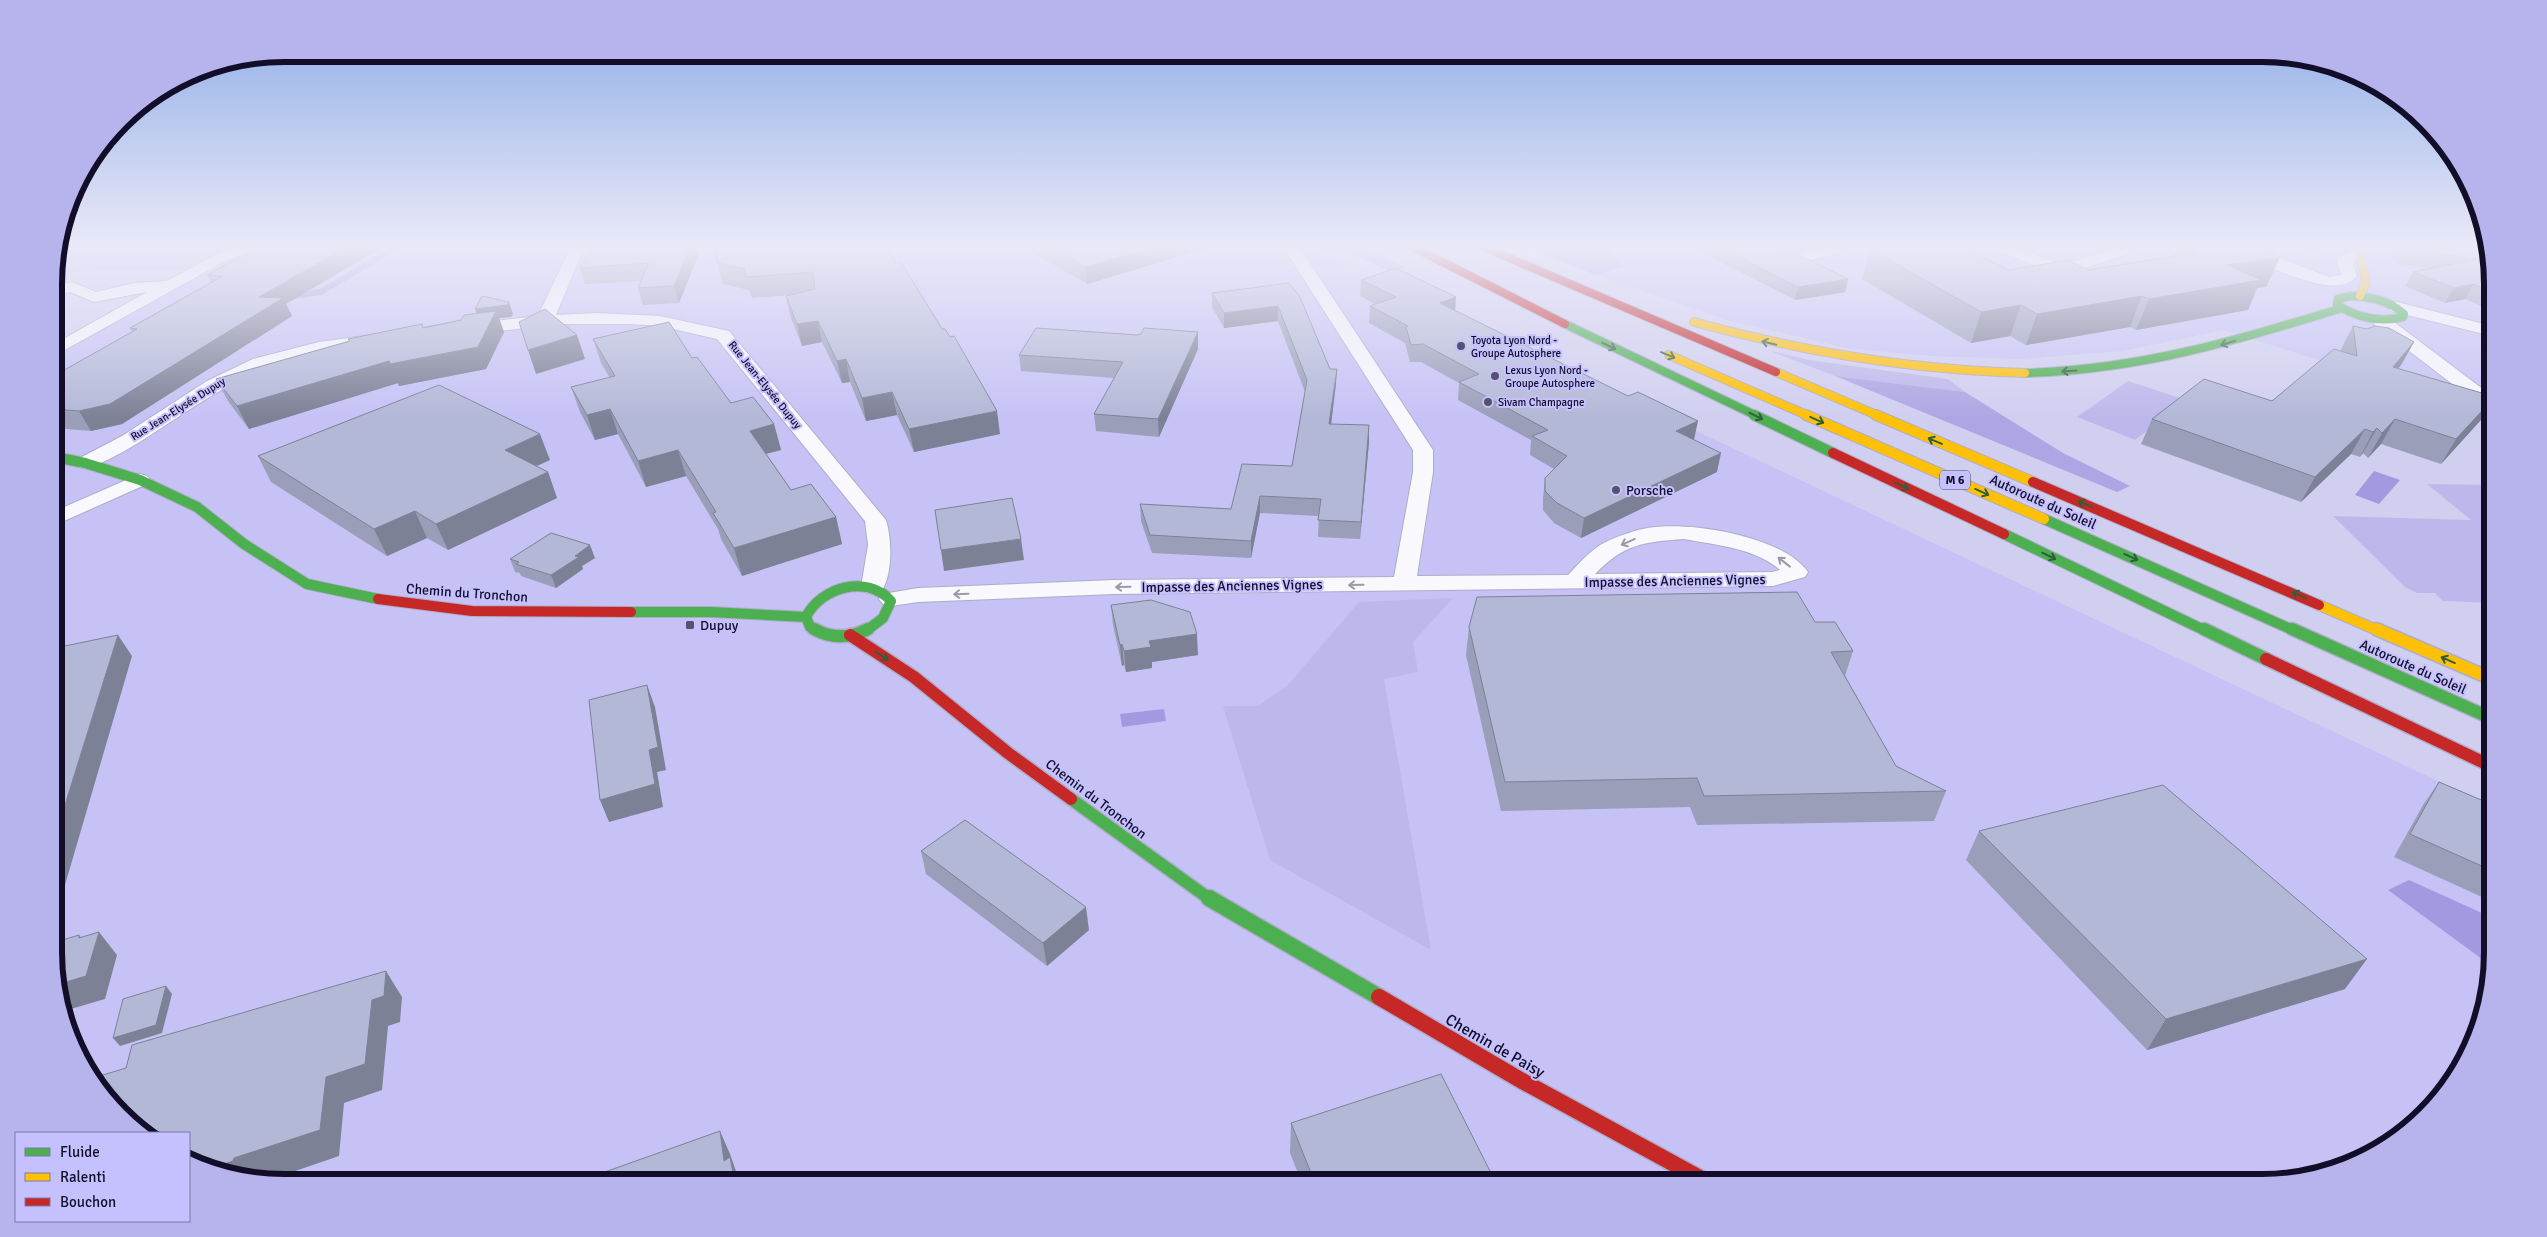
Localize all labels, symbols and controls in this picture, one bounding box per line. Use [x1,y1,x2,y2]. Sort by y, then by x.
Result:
place label: Toyota Lyon Nord - Groupe Autosphere [1471,334,1561,360]
one-way arrow [1761,338,1777,347]
street label: Rue Jean-Elysée Dupuy [726,339,805,432]
one-way arrow [2221,339,2237,349]
marker: Toyota Lyon Nord - Groupe Autosphere [1455,340,1467,352]
one-way arrow [1601,342,1616,351]
one-way arrow [1660,350,1675,360]
place label: Lexus Lyon Nord - Groupe Autosphere [1505,364,1595,390]
one-way arrow [2061,367,2077,376]
marker: Lexus Lyon Nord - Groupe Autosphere [1489,370,1501,382]
street label: Rue Jean-Elysée Dupuy [128,374,228,443]
marker: Sivam Champagne [1482,396,1494,408]
place label: Sivam Champagne [1498,396,1584,409]
one-way arrow [1748,412,1763,421]
one-way arrow [1809,415,1824,425]
one-way arrow [1928,435,1943,445]
road number: M 6 [1940,470,1970,490]
street label: Autoroute du Soleil [1987,471,2099,533]
one-way arrow [1895,481,1910,491]
place label: Porsche [1626,482,1673,499]
marker: Porsche [1610,484,1622,496]
one-way arrow [1974,488,1989,498]
one-way arrow [2078,499,2093,508]
one-way arrow [1621,537,1636,547]
one-way arrow [2041,551,2056,561]
one-way arrow [2123,553,2138,563]
one-way arrow [1778,556,1791,567]
street label: Impasse des Anciennes Vignes [1584,571,1766,591]
street label: Impasse des Anciennes Vignes [1141,576,1323,596]
street label: Chemin du Tronchon [406,580,528,606]
one-way arrow [1348,580,1364,589]
one-way arrow [1115,582,1132,592]
one-way arrow [953,589,969,599]
one-way arrow [2292,589,2307,599]
place label: Dupuy [700,617,739,634]
marker: Dupuy [684,619,696,631]
street label: Autoroute du Soleil [2357,636,2469,698]
one-way arrow [875,651,889,662]
one-way arrow [2441,654,2456,664]
street label: Chemin du Tronchon [1042,755,1150,843]
street label: Chemin de Paisy [1442,1009,1549,1083]
legend [15,1132,190,1222]
text: Fluide [60,1143,100,1161]
text: Ralenti [60,1168,106,1186]
text: Bouchon [60,1193,116,1211]

